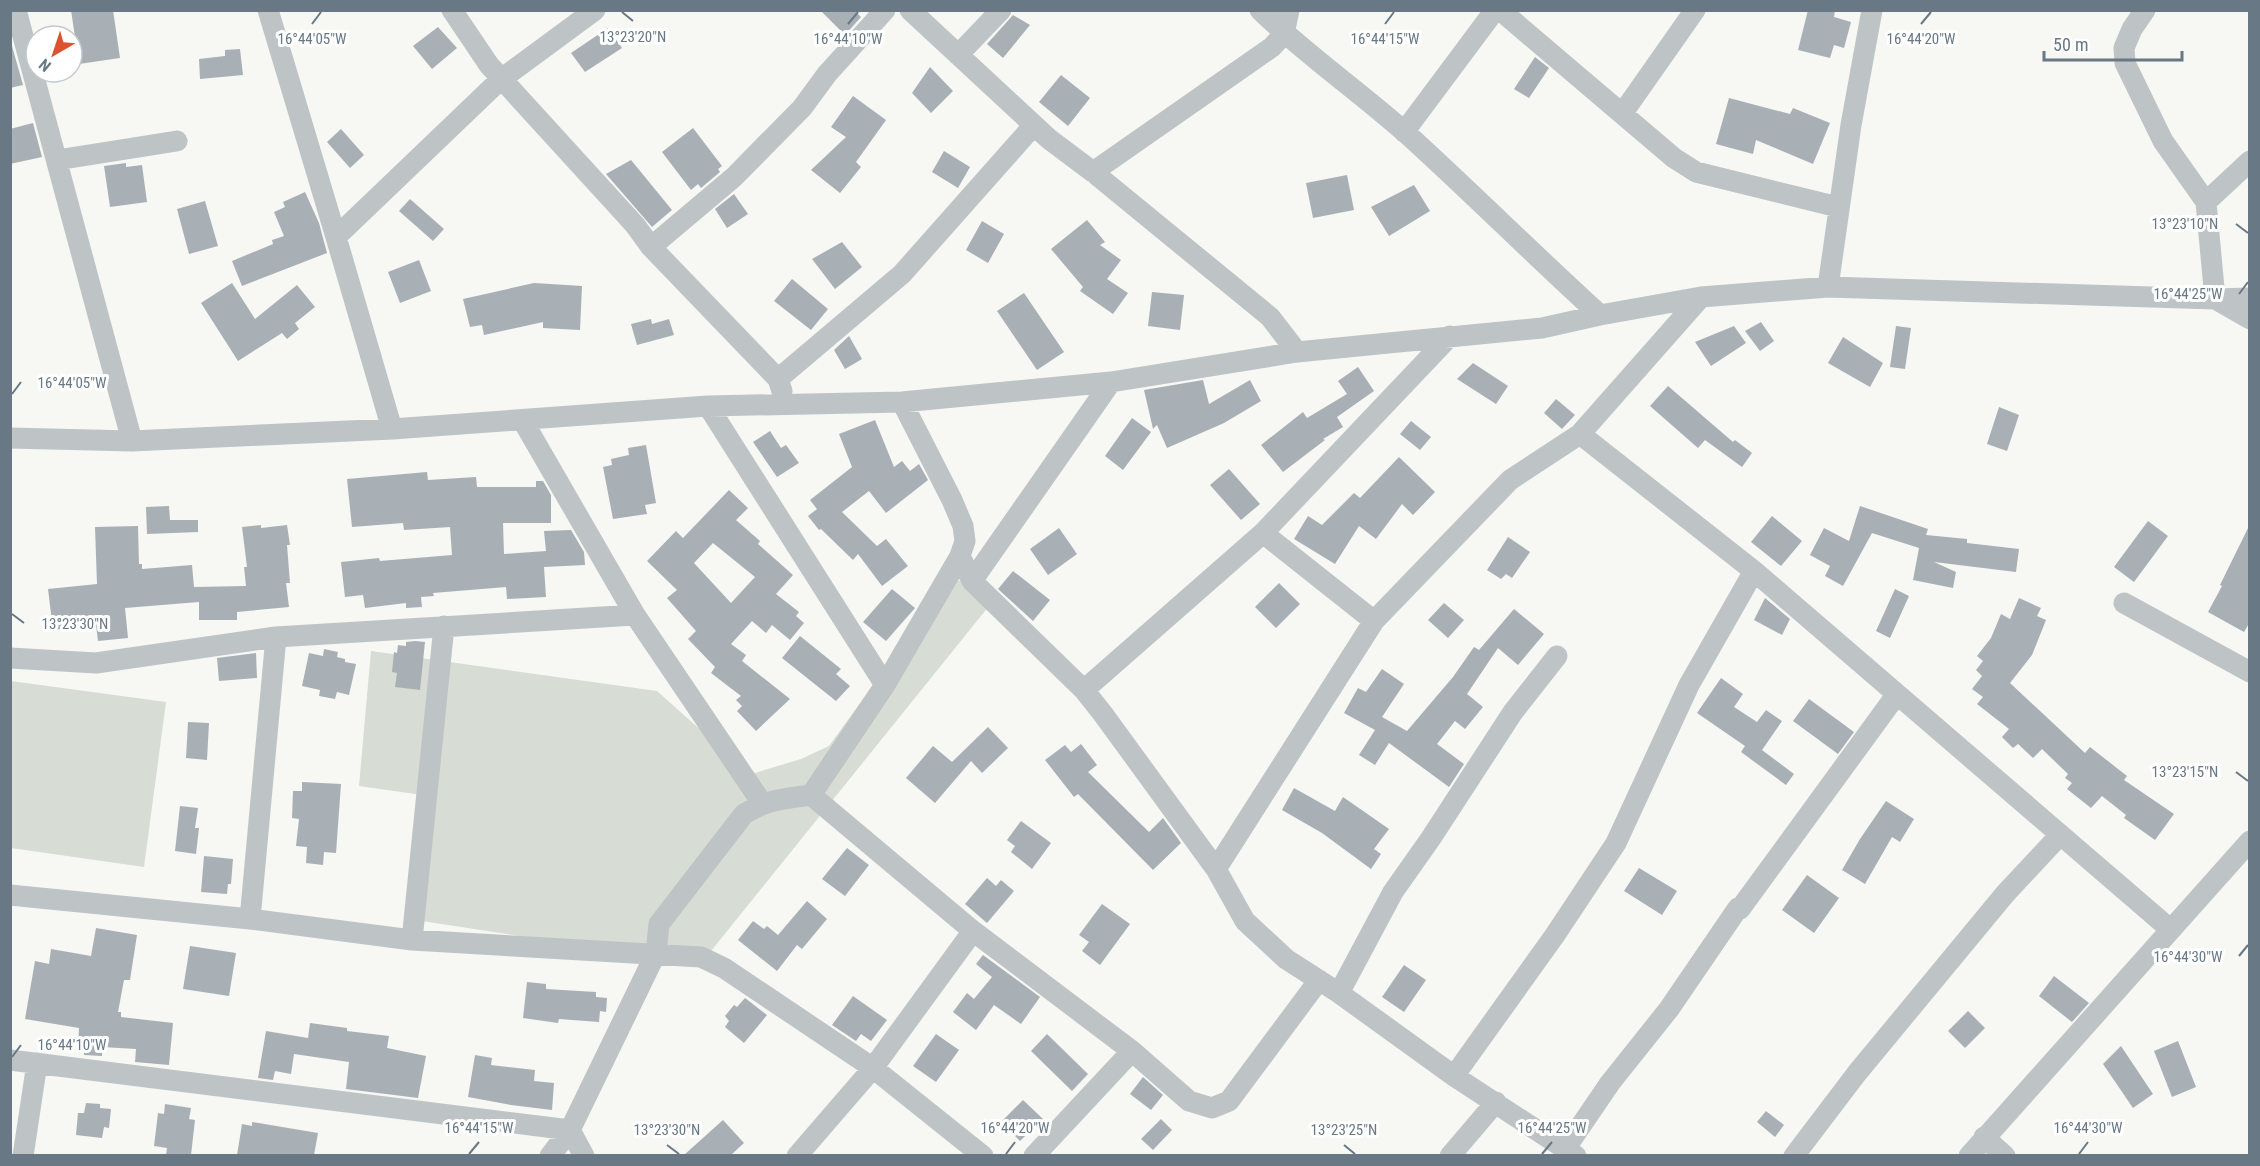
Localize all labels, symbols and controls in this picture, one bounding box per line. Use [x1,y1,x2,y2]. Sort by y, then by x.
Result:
north arrow [24,24,84,84]
scale bar [2044,24,2182,62]
text: 13°23'20"N [600,28,666,46]
text: 16°44'05"W [278,30,347,48]
text: 16°44'10"W [814,30,883,48]
text: 16°44'15"W [1351,30,1420,48]
text: 16°44'20"W [1887,30,1956,48]
text: 50 m [2053,34,2088,55]
text: N [35,55,55,76]
text: 13°23'10"N [2152,215,2218,233]
text: 16°44'25"W [2154,285,2223,303]
text: 16°44'05"W [38,374,107,392]
text: 13°23'30"N [42,615,108,633]
text: 13°23'15"N [2152,763,2218,781]
text: 16°44'30"W [2154,948,2223,966]
text: 16°44'10"W [38,1036,107,1054]
text: 16°44'15"W [445,1119,514,1137]
text: 16°44'20"W [981,1119,1050,1137]
text: 16°44'25"W [1518,1119,1587,1137]
text: 16°44'30"W [2054,1119,2123,1137]
text: 13°23'30"N [634,1121,700,1139]
text: 13°23'25"N [1311,1121,1377,1139]

